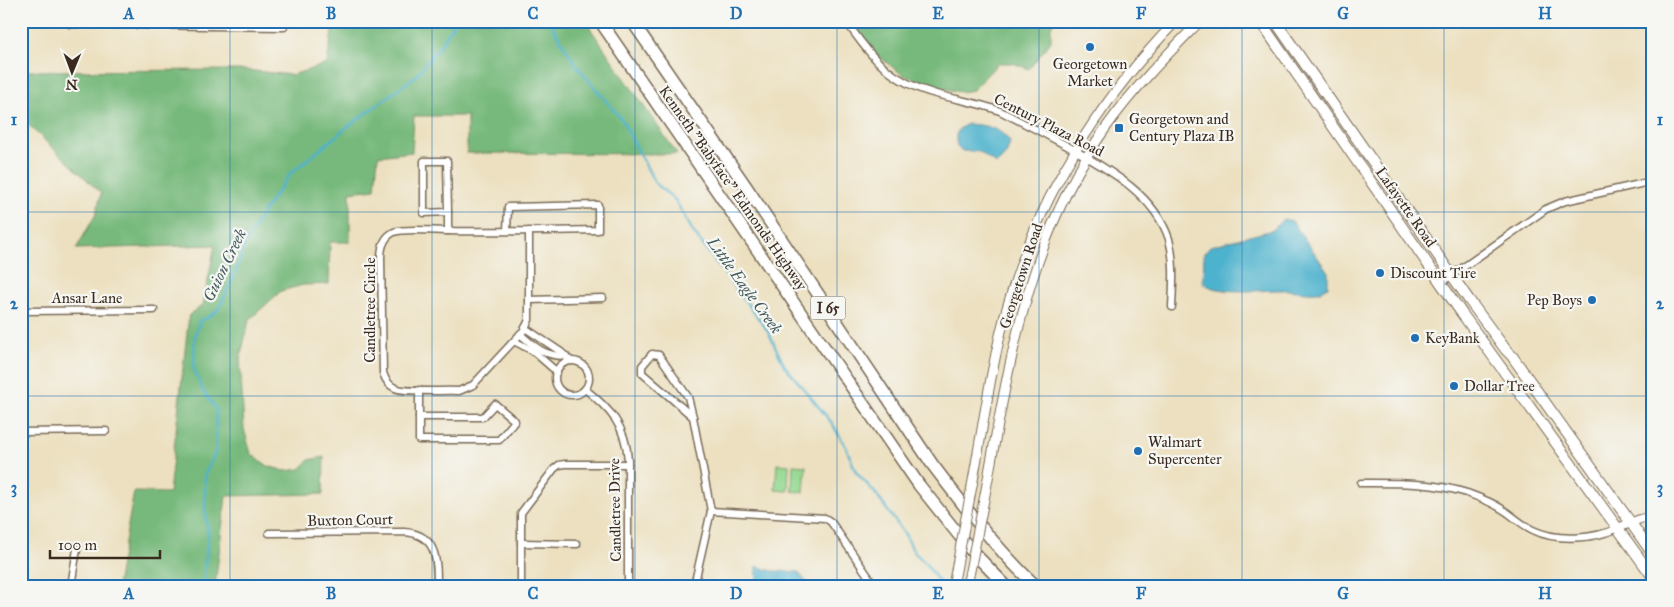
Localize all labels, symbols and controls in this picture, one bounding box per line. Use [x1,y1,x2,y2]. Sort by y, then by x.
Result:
text: A [123,4,135,23]
text: B [326,4,336,23]
text: C [528,4,539,23]
text: D [730,4,743,23]
text: E [932,4,944,23]
text: F [1136,4,1147,23]
text: G [1337,4,1349,23]
text: H [1538,4,1552,23]
marker: Georgetown Market [1084,41,1096,53]
north arrow [48,48,98,98]
place label: Georgetown Market [1053,55,1127,90]
text: N [66,76,78,93]
street label: Kenneth "Babyface" Edmonds Highway [655,82,811,295]
street label: Century Plaza Road [991,89,1107,161]
text: 1 [11,110,18,129]
place label: Georgetown and Century Plaza IB [1129,110,1235,145]
text: 1 [1657,110,1664,129]
marker: Georgetown and Century Plaza IB [1113,122,1125,134]
street label: Lafayette Road [1372,163,1441,251]
street label: Georgetown Road [995,221,1047,331]
water label: Guion Creek [199,226,250,305]
water label: Little Eagle Creek [703,232,786,337]
street label: Candletree Circle [361,257,379,363]
place label: Discount Tire [1390,264,1476,282]
marker: Discount Tire [1374,267,1386,279]
street label: Ansar Lane [51,289,122,307]
place label: Pep Boys [1527,291,1582,309]
text: 2 [10,294,19,313]
marker: Pep Boys [1586,294,1598,306]
text: 2 [1656,294,1665,313]
road number: I 65 [810,296,846,320]
place label: KeyBank [1425,329,1480,347]
marker: KeyBank [1409,332,1421,344]
place label: Dollar Tree [1464,377,1535,395]
marker: Dollar Tree [1448,380,1460,392]
place label: Walmart Supercenter [1148,433,1222,468]
marker: Walmart Supercenter [1132,445,1144,457]
street label: Candletree Drive [605,458,625,562]
text: 3 [11,478,17,498]
text: 3 [1657,478,1663,498]
street label: Buxton Court [307,510,394,530]
scale bar [50,527,160,559]
text: 100 m [58,536,98,554]
text: A [123,584,135,603]
text: B [326,584,336,603]
text: C [528,584,539,603]
text: D [730,584,743,603]
text: E [932,584,944,603]
text: F [1136,584,1147,603]
text: G [1337,584,1349,603]
text: H [1538,584,1552,603]

